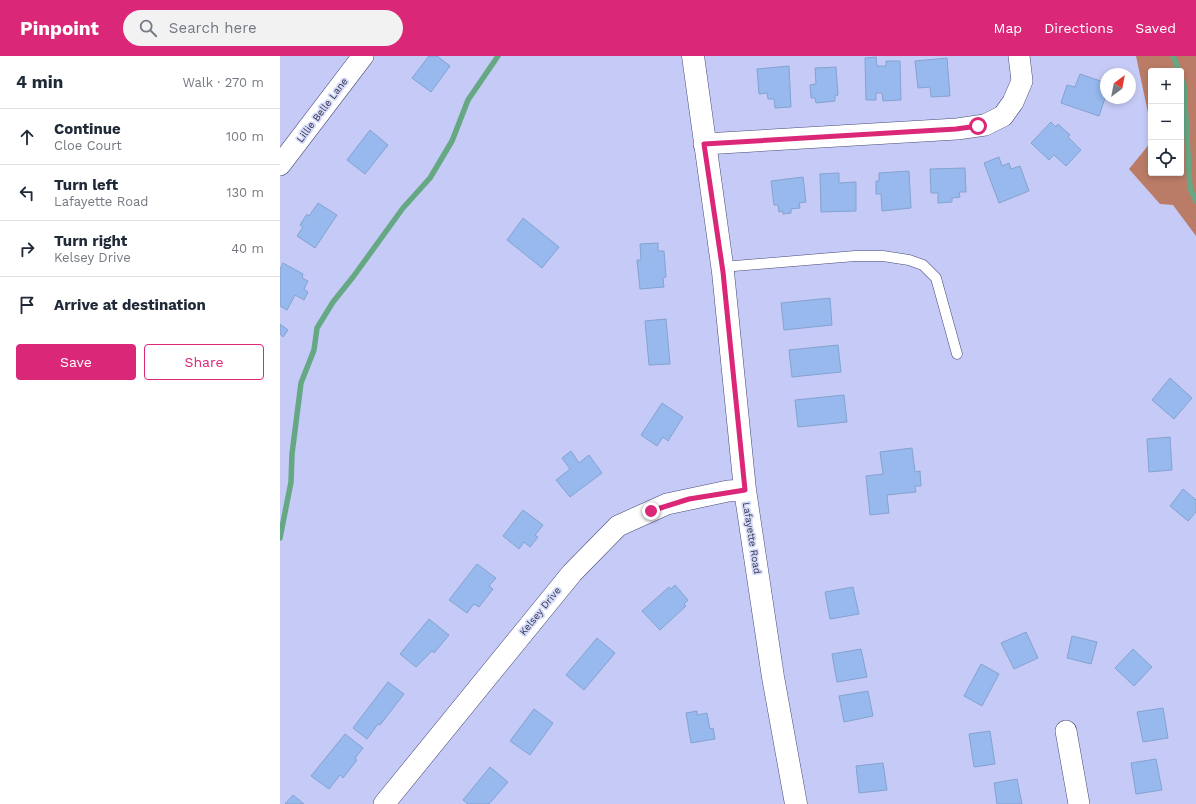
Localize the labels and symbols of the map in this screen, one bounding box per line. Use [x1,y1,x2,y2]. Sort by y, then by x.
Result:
north arrow [1100,68,1136,104]
street label: Lillie Belle Lane [294,75,350,144]
route start [969,117,987,135]
street label: Lafayette Road [741,501,763,575]
route end [642,502,660,520]
street label: Kelsey Drive [517,584,563,637]

